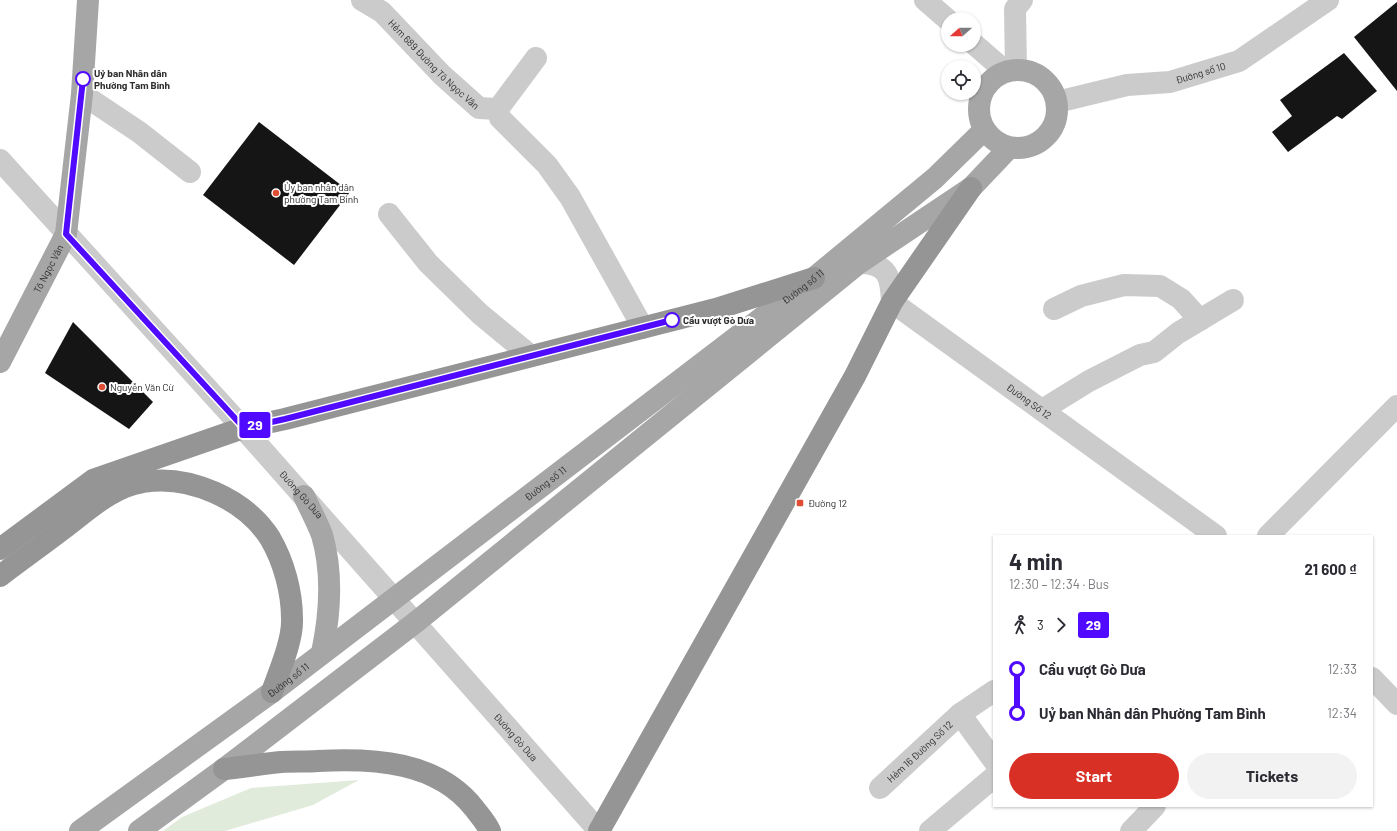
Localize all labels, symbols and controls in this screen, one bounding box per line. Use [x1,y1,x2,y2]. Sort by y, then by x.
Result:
north arrow [941,12,981,52]
map controls [941,12,981,100]
street label: Hẻm 689 Đường Tô Ngọc Vân [386,17,482,112]
street label: Đường số 10 [1174,59,1227,86]
button: locate [941,60,981,100]
place label: Uỷ ban Nhân dân Phường Tam Bình [94,67,170,91]
marker: Uỷ ban Nhân dân Phường Tam Bình [75,71,91,87]
place label: Ủy ban nhân dân phường Tam Bình [284,181,358,205]
marker: Ủy ban nhân dân phường Tam Bình [271,188,281,198]
street label: Tô Ngọc Vân [31,242,66,295]
street label: Đường số 11 [780,267,826,306]
marker: Cầu vượt Gò Dưa [664,312,680,328]
place label: Cầu vượt Gò Dưa [683,314,754,326]
place label: Nguyễn Văn Cừ [110,381,175,393]
street label: Đường Số 12 [1004,381,1054,421]
marker: Nguyễn Văn Cừ [97,382,107,392]
line badge: 29 [237,412,273,438]
text: 29 [247,416,263,433]
street label: Đường số 11 [522,463,569,503]
street label: Đường Gò Dưa [277,468,326,521]
place label: Đường 12 [808,497,847,509]
marker: Đường 12 [795,498,805,508]
text: 4 min [1009,548,1063,574]
text: 21 600 ₫ [1305,560,1357,578]
text: 12:30 – 12:34 · Bus [1009,576,1109,592]
icon: walk [1009,614,1031,636]
icon: forward [1050,614,1072,636]
text: 29 [1086,616,1101,633]
text: 3 [1037,617,1044,633]
street label: Đường số 11 [265,660,311,700]
text: Cầu vượt Gò Dưa [1039,660,1146,678]
text: 12:33 [1328,661,1357,677]
text: Uỷ ban Nhân dân Phường Tam Bình [1039,704,1266,722]
text: 12:34 [1327,705,1357,721]
street label: Đường Gò Dưa [491,710,540,764]
street label: Hẻm 16 Đường Số 12 [884,718,955,785]
button: Start [1009,753,1179,799]
button: Tickets [1187,753,1357,799]

